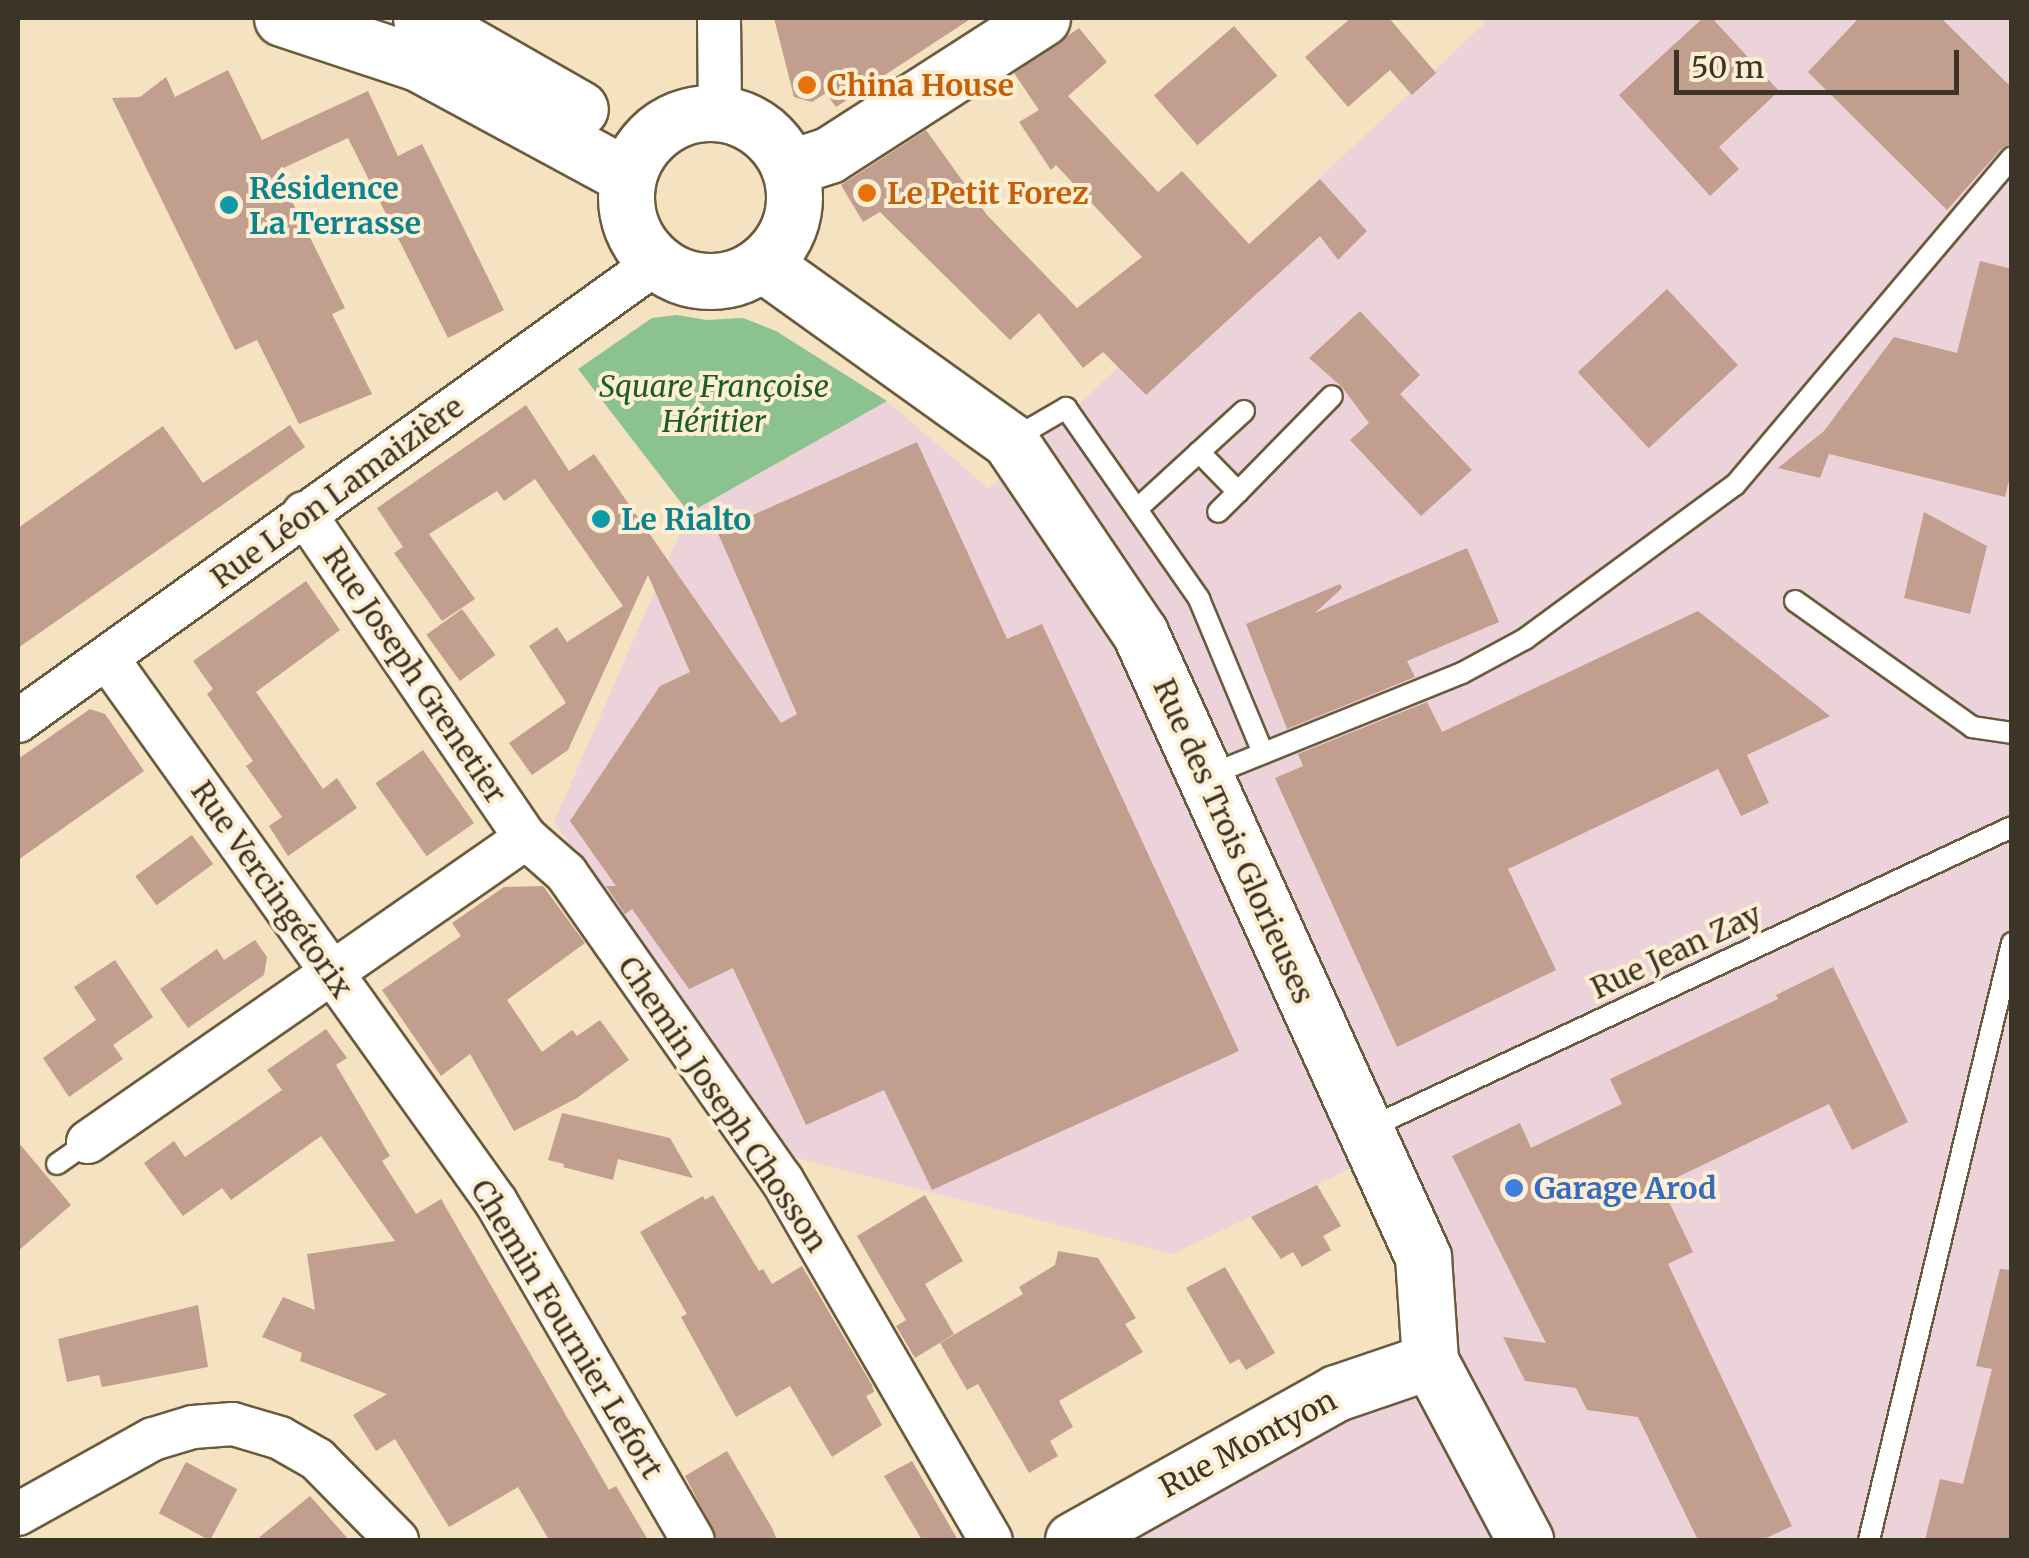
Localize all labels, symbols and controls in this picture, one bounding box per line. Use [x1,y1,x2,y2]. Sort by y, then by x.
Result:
scale bar [1679,30,1964,92]
text: 50 m [1691,48,1764,86]
place label: China House [827,67,1014,103]
marker: China House [796,74,818,96]
place label: Résidence La Terrasse [249,170,421,240]
place label: Le Petit Forez [887,175,1088,211]
marker: Le Petit Forez [856,182,878,204]
marker: Résidence La Terrasse [218,194,240,216]
park label: Square Françoise Héritier [599,368,829,438]
street label: Rue Léon Lamaizière [204,388,470,596]
place label: Le Rialto [621,501,751,537]
marker: Le Rialto [590,508,612,530]
street label: Rue Joseph Grenetier [316,540,514,810]
street label: Rue des Trois Glorieuses [1146,673,1322,1009]
street label: Rue Vercingétorix [184,774,360,1004]
street label: Rue Jean Zay [1585,896,1767,1006]
street label: Chemin Joseph Chosson [611,950,835,1258]
place label: Garage Arod [1534,1170,1717,1206]
street label: Chemin Fournier Lefort [463,1173,671,1485]
marker: Garage Arod [1503,1177,1525,1199]
street label: Rue Montyon [1154,1381,1342,1505]

